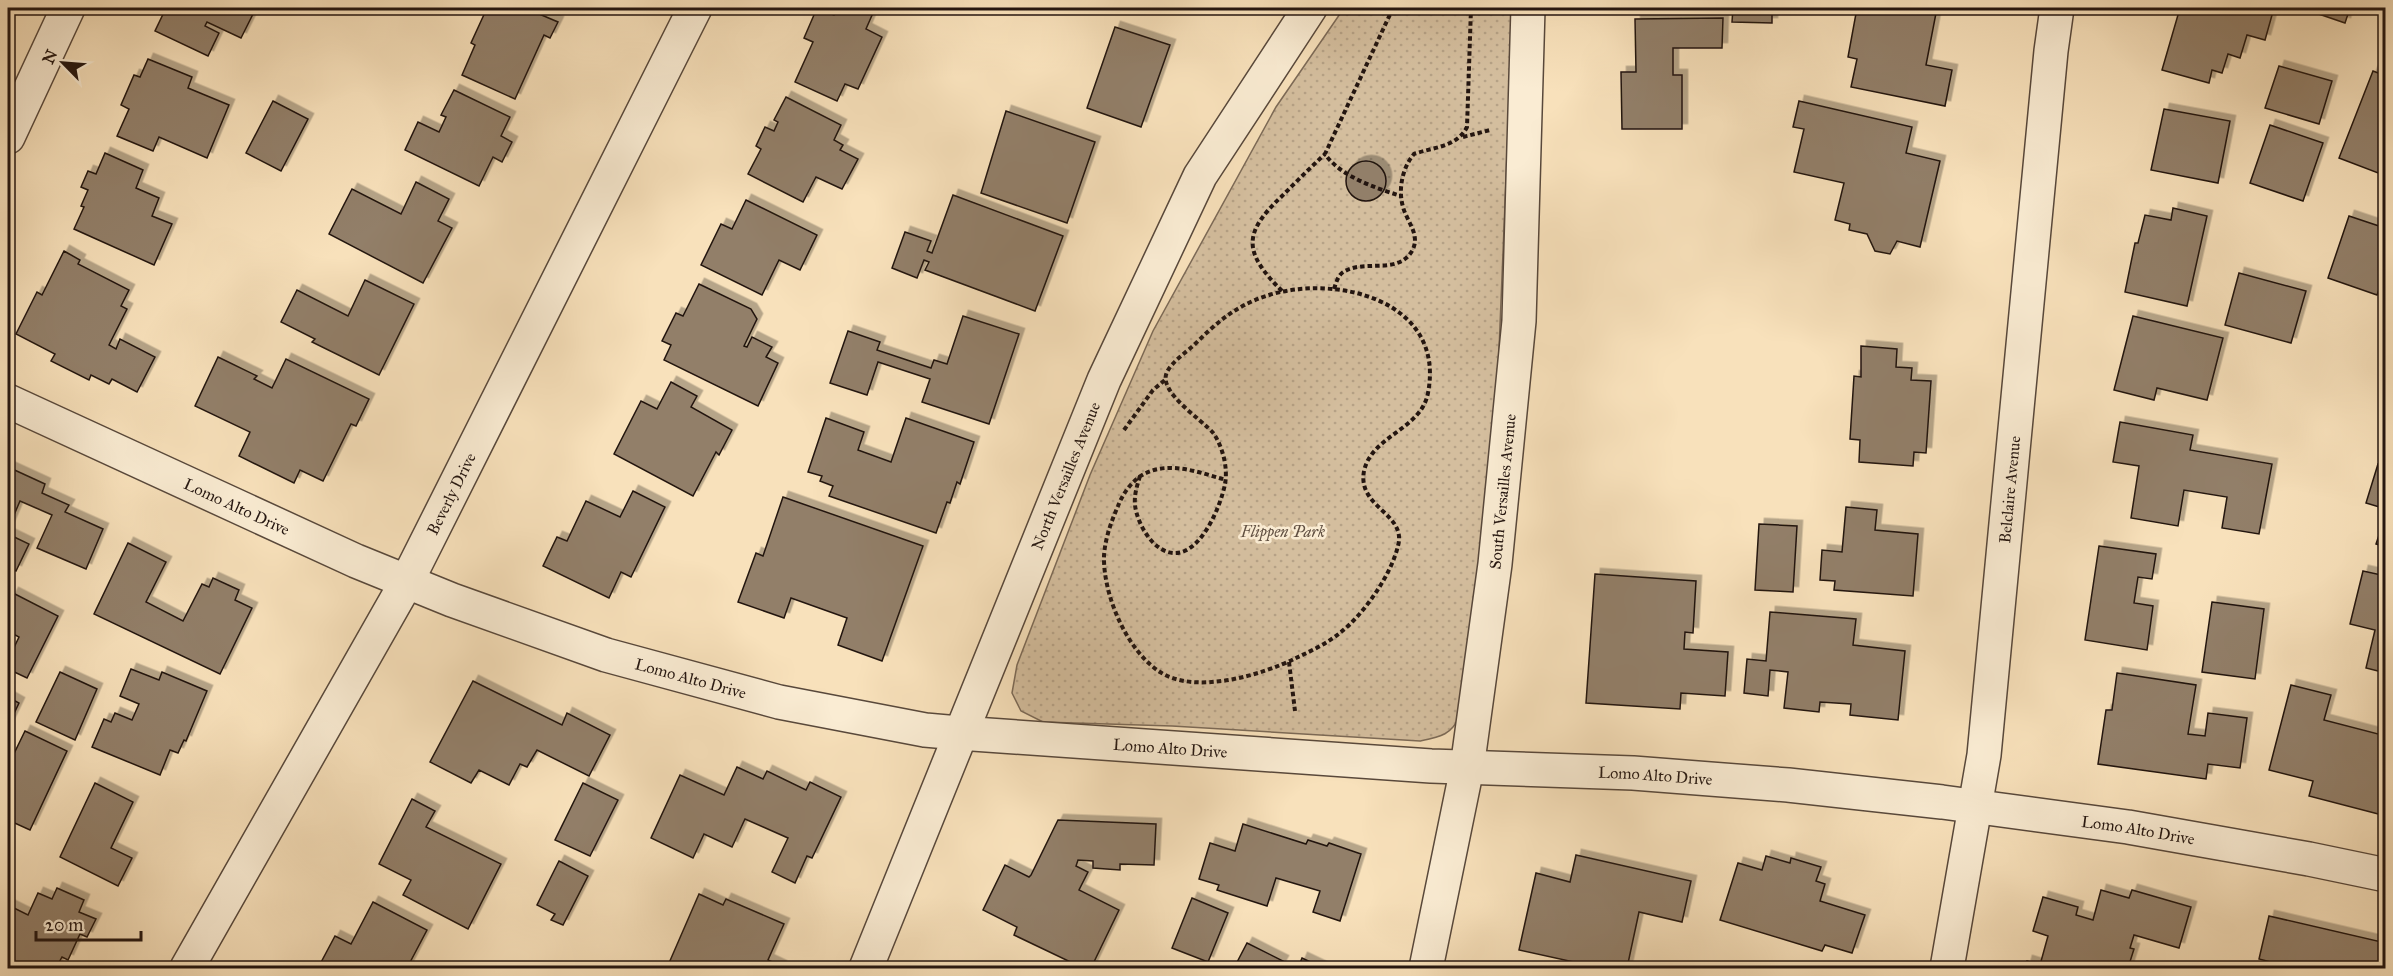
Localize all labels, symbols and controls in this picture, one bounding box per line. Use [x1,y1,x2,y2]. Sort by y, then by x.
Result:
north arrow [33,33,93,93]
text: N [38,46,62,67]
street label: North Versailles Avenue [1027,399,1104,552]
street label: South Versailles Avenue [1485,412,1519,570]
street label: Belclaire Avenue [1995,434,2024,544]
street label: Beverly Drive [422,449,480,538]
street label: Lomo Alto Drive [181,474,293,539]
park label: Flippen Park [1240,522,1325,542]
street label: Lomo Alto Drive [633,654,749,702]
street label: Lomo Alto Drive [1113,734,1228,761]
street label: Lomo Alto Drive [1598,762,1714,789]
street label: Lomo Alto Drive [2080,811,2197,848]
scale bar [36,904,141,942]
text: 20 m [45,914,83,936]

